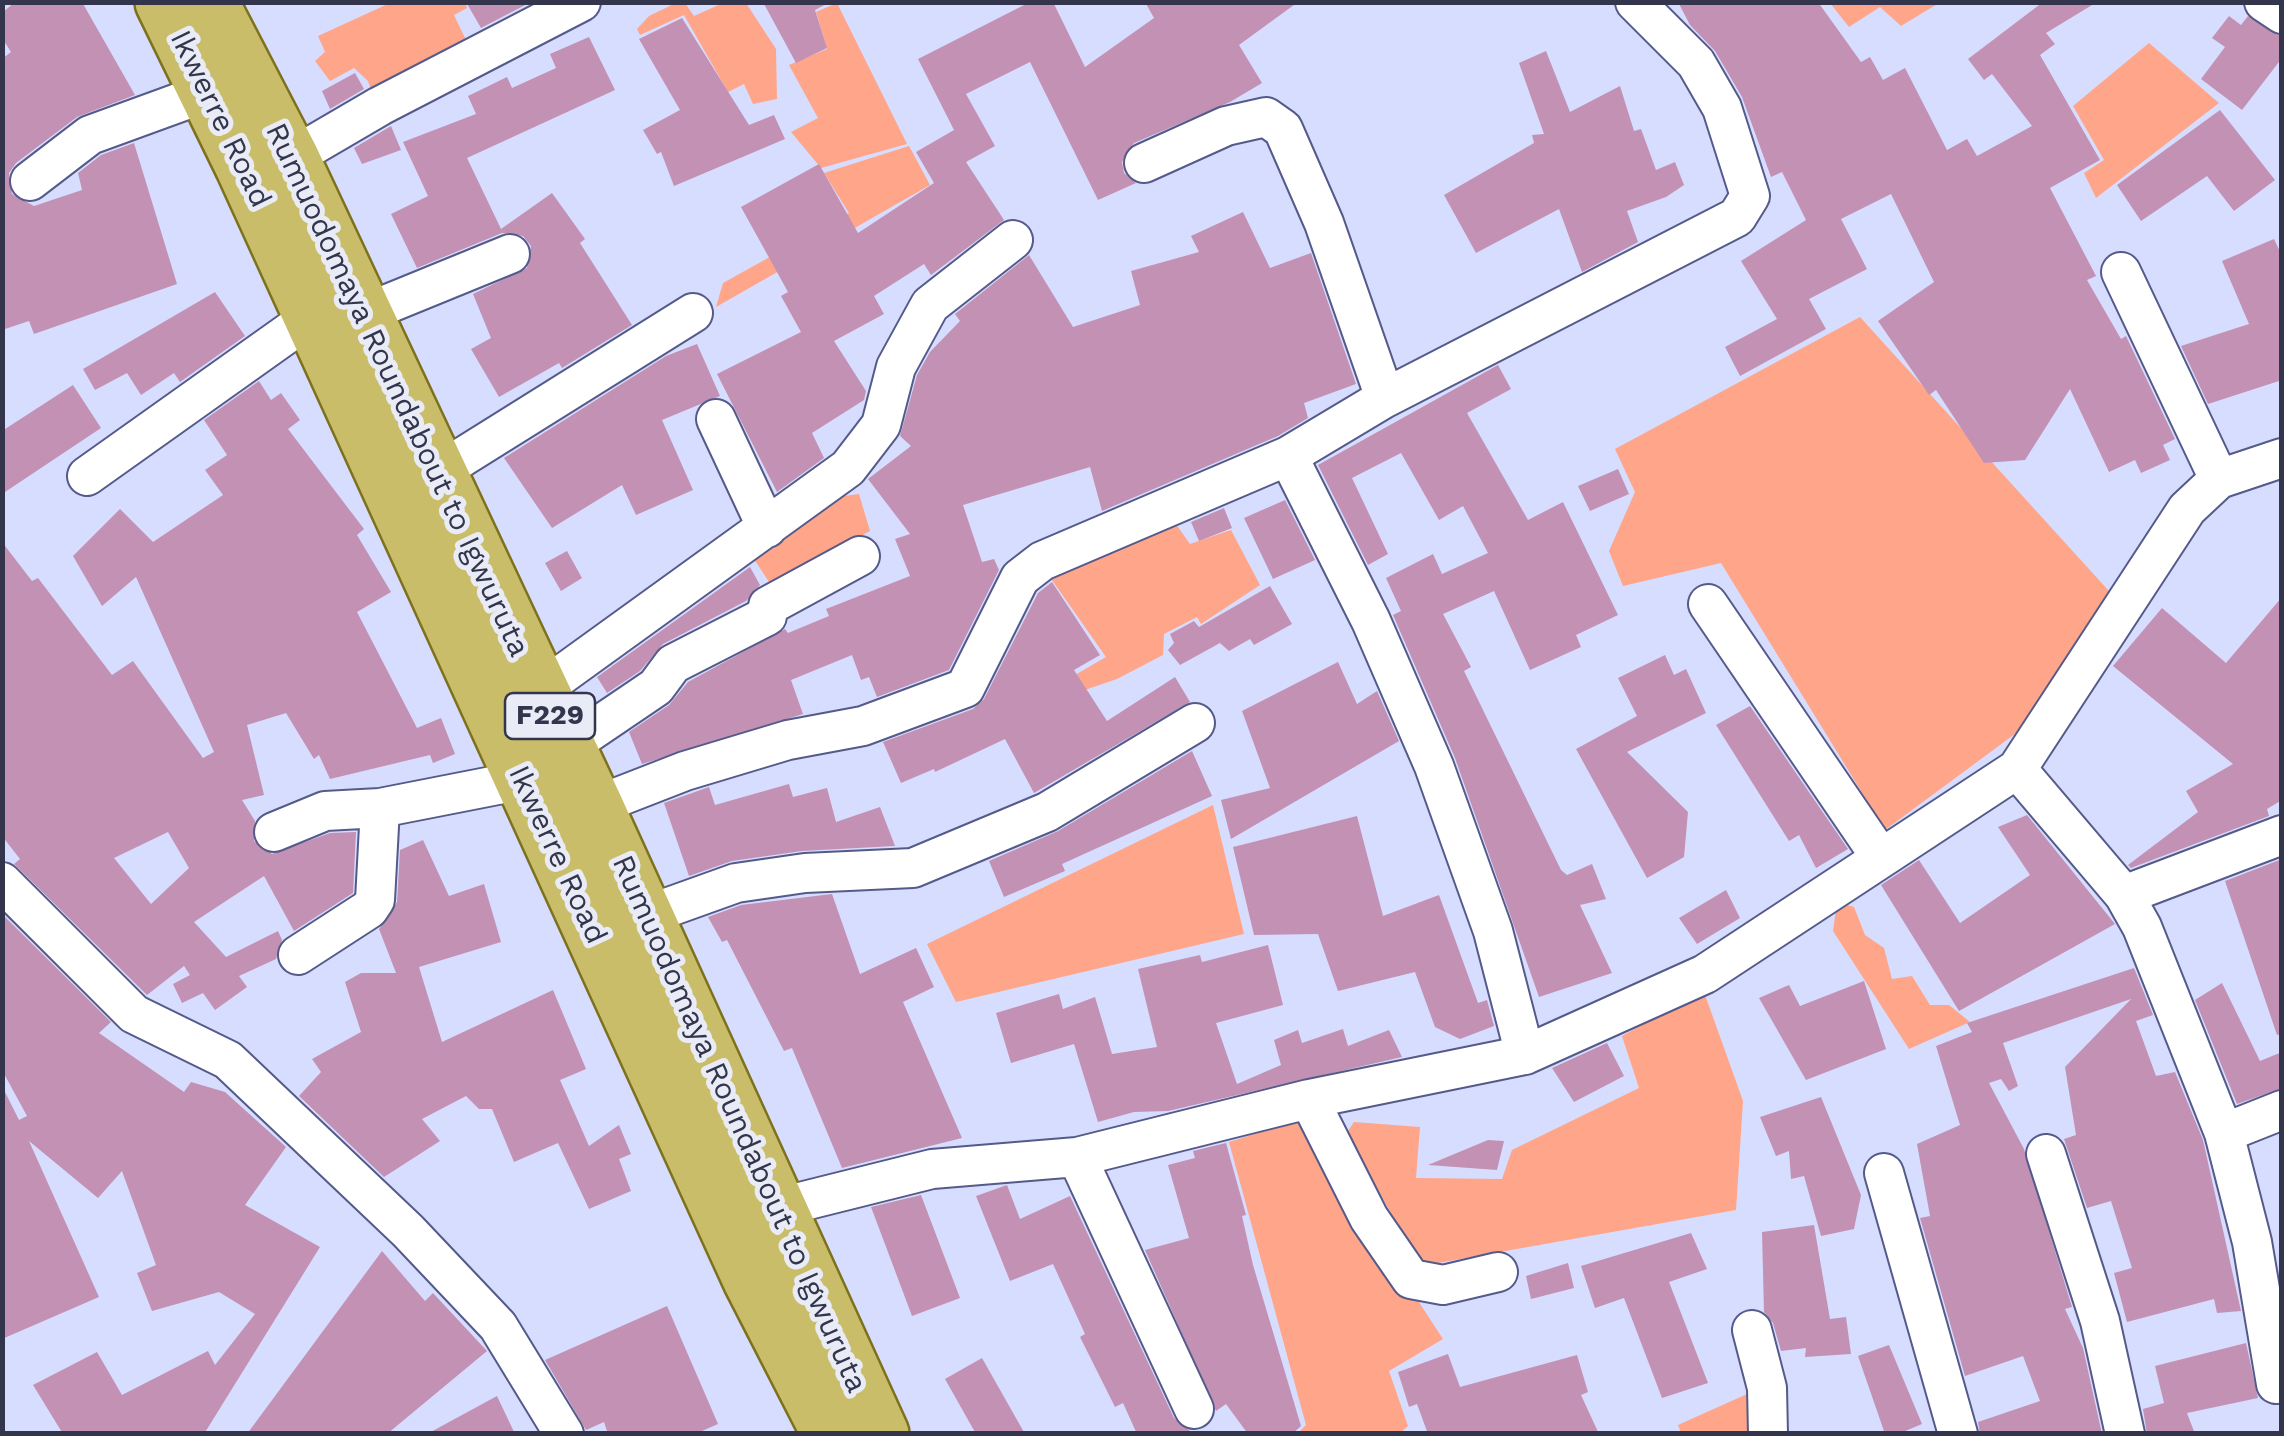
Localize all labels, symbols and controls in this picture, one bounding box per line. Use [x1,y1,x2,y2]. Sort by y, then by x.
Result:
street label: Ikwerre Road [162,25,278,213]
street label: Rumuodomaya Roundabout to Igwuruta [257,118,537,662]
road number: F229 [505,693,595,739]
street label: Ikwerre Road [500,760,614,950]
street label: Rumuodomaya Roundabout to Igwuruta [604,850,874,1398]

